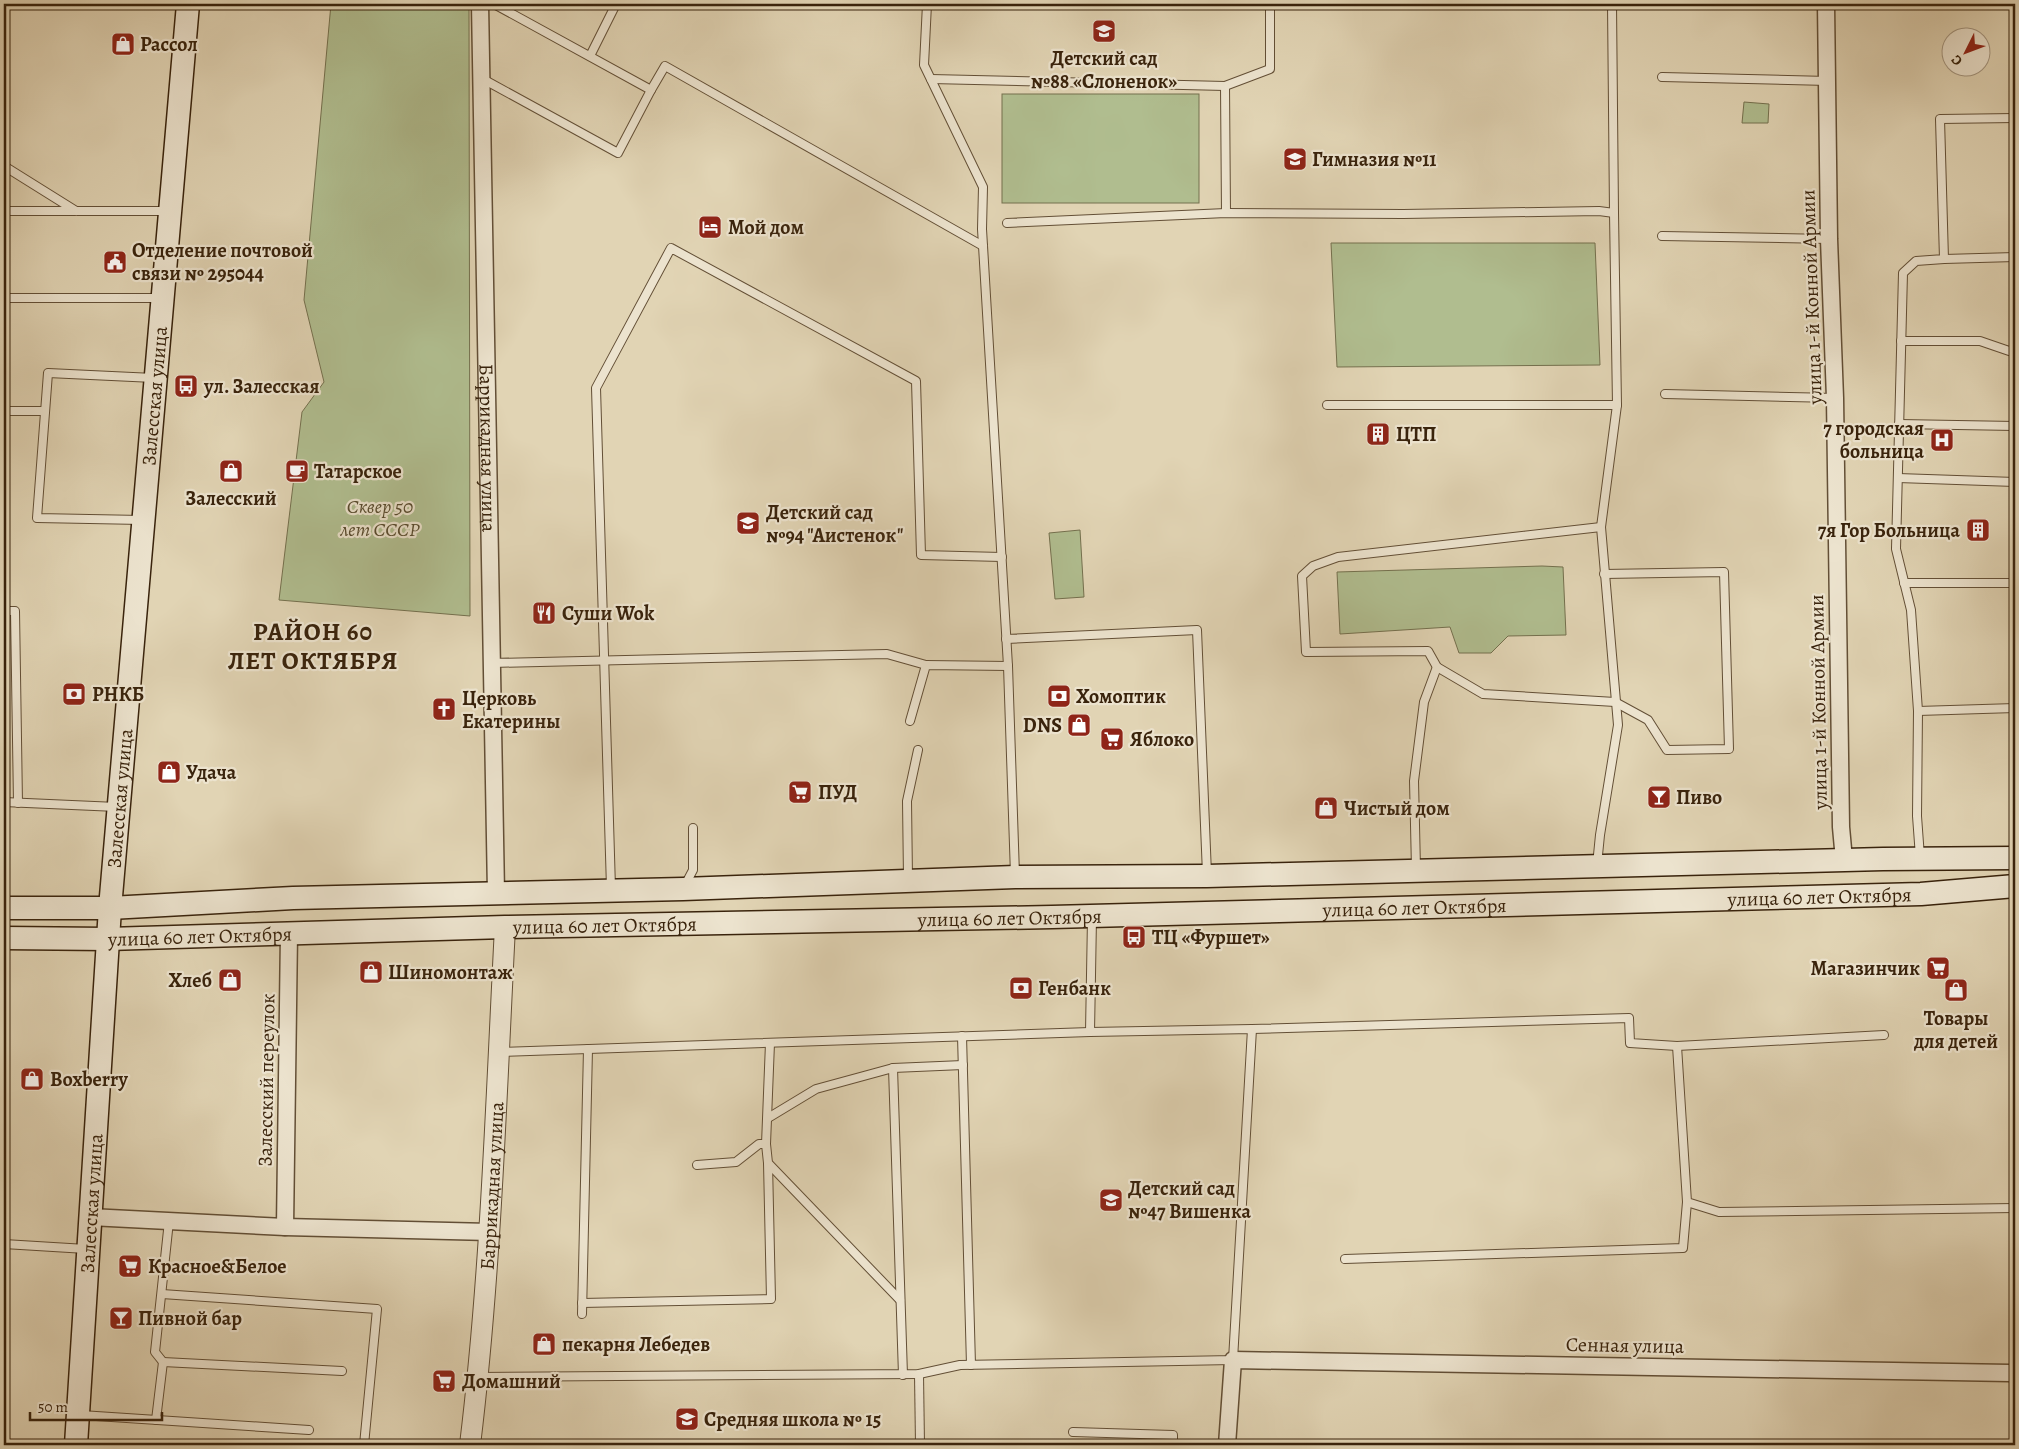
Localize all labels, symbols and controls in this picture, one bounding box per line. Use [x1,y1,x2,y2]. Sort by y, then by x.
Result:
school or university icon: Детский сад №88 «Слоненок» [1091,18,1117,44]
north arrow [1942,28,1992,78]
shop icon: Рассол [110,31,136,57]
place label: Рассол [140,31,198,58]
place label: Детский сад №88 «Слоненок» [1031,45,1177,95]
text: С [1947,51,1967,70]
school or university icon: Гимназия №11 [1282,146,1308,172]
place label: Гимназия №11 [1312,146,1437,173]
street label: улица 1-й Конной Армии [1794,189,1829,406]
hotel icon: Мой дом [697,214,723,240]
place label: Мой дом [728,214,804,241]
place label: Отделение почтовой связи № 295044 [132,237,313,287]
public building icon: Отделение почтовой связи № 295044 [102,249,128,275]
street label: Залесская улица [135,324,174,467]
street label: Баррикадная улица [472,363,503,533]
bus stop icon: ул. Залесская [173,373,199,399]
place label: ул. Залесская [203,373,320,400]
place label: 7 городская больница [1823,415,1924,465]
building icon: ЦТП [1365,421,1391,447]
place label: ЦТП [1396,421,1436,448]
hospital icon: 7 городская больница [1929,427,1955,453]
shop icon: Залесский [218,458,244,484]
cafe icon: Татарское [284,458,310,484]
place label: Татарское [314,458,402,485]
place label: Залесский [185,485,277,512]
park label: Сквер 50 лет СССР [339,493,420,543]
place label: Детский сад №94 "Аистенок" [766,499,903,549]
school or university icon: Детский сад №94 "Аистенок" [735,510,761,536]
place label: 7я Гор Больница [1818,517,1960,544]
building icon: 7я Гор Больница [1965,517,1991,543]
street label: улица 1-й Конной Армии [1803,594,1834,811]
restaurant icon: Суши Wok [531,600,557,626]
place label: Суши Wok [562,600,655,627]
district label: РАЙОН 60 ЛЕТ ОКТЯБРЯ [228,615,398,678]
bank icon: РНКБ [61,681,87,707]
place label: РНКБ [92,681,144,708]
bank icon: Хомоптик [1046,683,1072,709]
place label: Хомоптик [1076,683,1166,710]
place label: Церковь Екатерины [462,685,560,735]
church icon: Церковь Екатерины [431,696,457,722]
place label: DNS [1023,712,1062,739]
shop icon: DNS [1066,712,1092,738]
supermarket icon: Яблоко [1099,726,1125,752]
place label: Яблоко [1130,726,1194,753]
street label: Залесская улица [100,727,139,869]
shop icon: Удача [156,759,182,785]
place label: Удача [186,759,237,786]
supermarket icon: ПУД [787,779,813,805]
place label: ПУД [818,779,857,806]
bar icon: Пиво [1646,784,1672,810]
place label: Пиво [1676,784,1722,811]
shop icon: Чистый дом [1313,795,1339,821]
place label: Чистый дом [1344,795,1450,822]
street label: улица 60 лет Октября [1726,881,1912,913]
street label: улица 60 лет Октября [1321,892,1507,924]
street label: улица 60 лет Октября [917,903,1102,933]
street label: улица 60 лет Октября [512,910,697,941]
street label: улица 60 лет Октября [107,920,292,953]
bus stop icon: ТЦ «Фуршет» [1121,924,1147,950]
place label: ТЦ «Фуршет» [1152,924,1270,951]
place label: Магазинчик [1811,955,1920,982]
supermarket icon: Магазинчик [1925,955,1951,981]
shop icon: Шиномонтаж [358,959,384,985]
place label: Шиномонтаж [388,959,513,986]
place label: Хлеб [168,967,212,994]
shop icon: Хлеб [217,967,243,993]
bank icon: Генбанк [1008,975,1034,1001]
place label: Генбанк [1038,975,1111,1002]
shop icon: Товары для детей [1943,977,1969,1003]
street label: Залесский переулок [251,993,282,1167]
place label: Товары для детей [1913,1005,1998,1055]
shop icon: Boxberry [19,1066,45,1092]
place label: Boxberry [50,1066,129,1093]
street label: Баррикадная улица [474,1100,511,1271]
street label: Залесская улица [74,1132,110,1274]
place label: Детский сад №47 Вишенка [1128,1175,1251,1225]
school or university icon: Детский сад №47 Вишенка [1098,1187,1124,1213]
supermarket icon: Красное&Белое [117,1253,143,1279]
place label: Красное&Белое [148,1253,287,1280]
bar icon: Пивной бар [108,1305,134,1331]
place label: Пивной бар [138,1305,242,1332]
shop icon: пекарня Лебедев [531,1331,557,1357]
place label: пекарня Лебедев [562,1331,710,1358]
street label: Сенная улица [1566,1331,1685,1360]
supermarket icon: Домашний [431,1368,457,1394]
place label: Домашний [462,1368,561,1395]
scale bar [30,1389,162,1421]
text: 50 m [38,1397,68,1417]
school or university icon: Средняя школа № 15 [674,1406,700,1432]
place label: Средняя школа № 15 [704,1406,881,1433]

